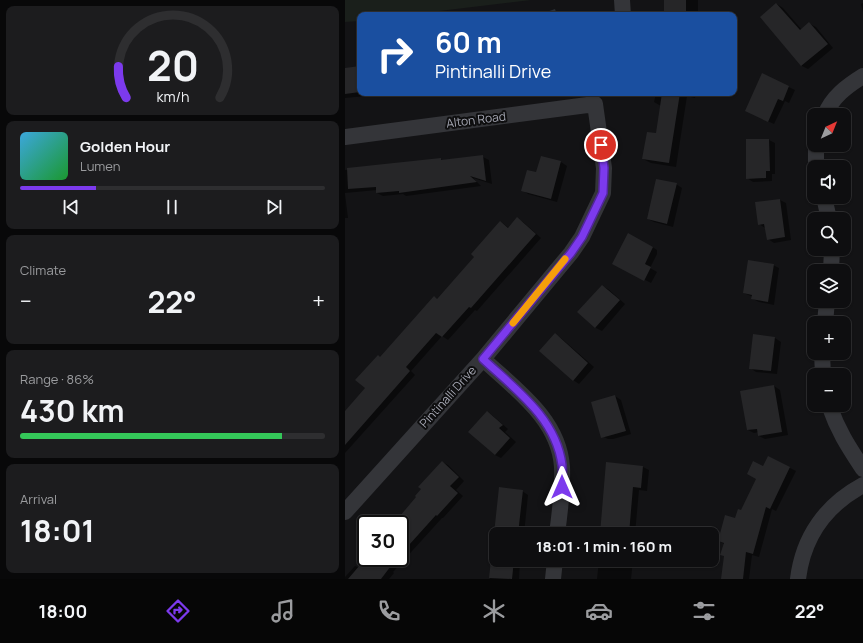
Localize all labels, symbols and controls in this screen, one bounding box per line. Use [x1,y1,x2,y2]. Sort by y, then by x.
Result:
text: 60 m [435,23,502,61]
icon: right [369,28,421,80]
text: 20 [146,37,199,93]
text: Pintinalli Drive [435,59,551,83]
text: km/h [156,87,189,106]
street label: Alton Road [445,107,507,132]
north arrow [807,108,851,152]
map controls [807,108,851,412]
pin [584,128,618,162]
icon: arrive [590,134,612,156]
text: Golden Hour [80,136,170,157]
text: Lumen [80,157,120,175]
button: sound [807,160,851,204]
icon: previous [60,196,82,218]
icon: pause [161,196,183,218]
icon: next [263,196,285,218]
button: search [807,212,851,256]
text: Climate [20,261,66,279]
button: layers [807,264,851,308]
text: 22° [147,281,197,322]
text: − [20,286,32,316]
text: + [312,286,325,316]
button: + [807,316,851,360]
street label: Pintinalli Drive [415,362,480,431]
button: − [807,368,851,412]
text: Range · 86% [20,370,94,388]
text: 430 km [20,390,125,431]
position arrow [541,466,583,508]
text: Arrival [20,490,57,508]
text: 18:01 [20,510,95,551]
speed limit sign: 30 [357,515,409,567]
text: 18:01 · 1 min · 160 m [536,536,672,557]
icon: directions [164,597,192,625]
icon: music [269,597,297,625]
icon: phone [375,597,403,625]
icon: climate [480,597,508,625]
icon: car [585,597,613,625]
icon: filters [690,597,718,625]
text: 18:00 [39,599,87,623]
text: 22° [795,599,824,623]

